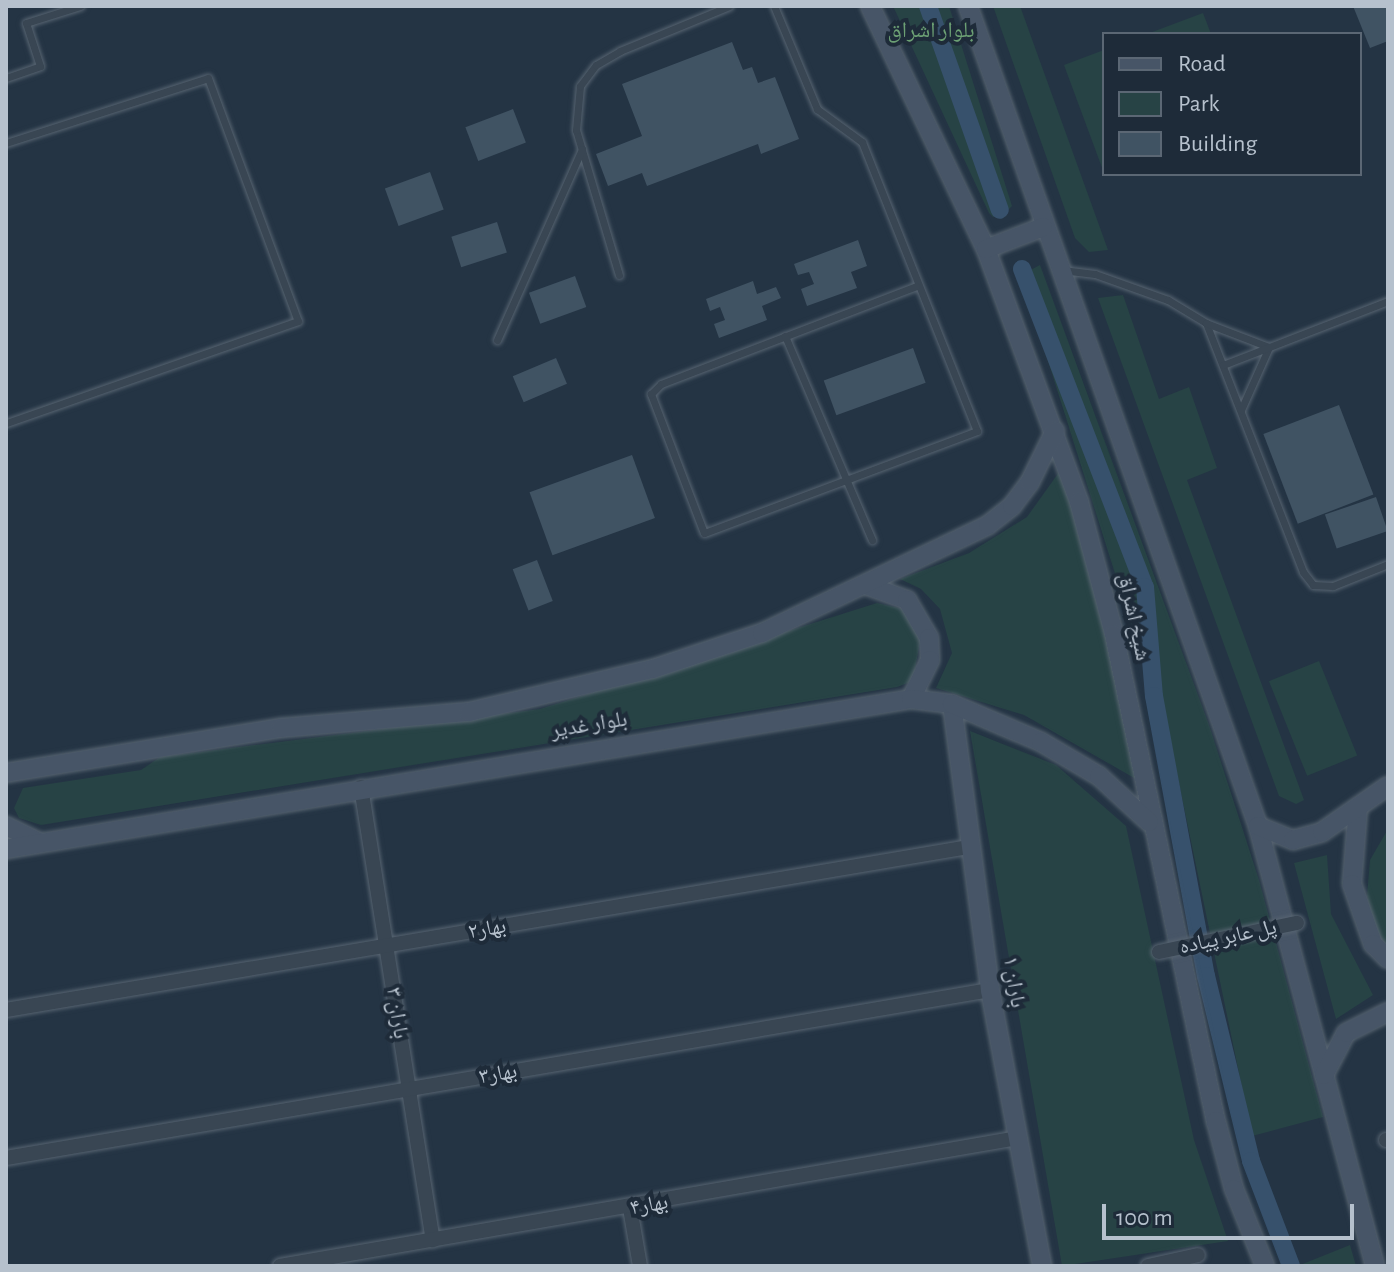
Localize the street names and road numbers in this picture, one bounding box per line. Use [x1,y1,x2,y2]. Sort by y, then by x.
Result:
street label: شیخ اشراق [1112,571,1156,663]
street label: بلوار غدیر [549,706,629,744]
street label: بهار۲ [466,913,508,945]
street label: پل عابر پیاده [1177,914,1279,960]
street label: باران ۱ [997,954,1031,1010]
street label: باران ۳ [380,985,414,1041]
street label: بهار۳ [477,1058,519,1090]
street label: بهار۴ [628,1189,670,1221]

